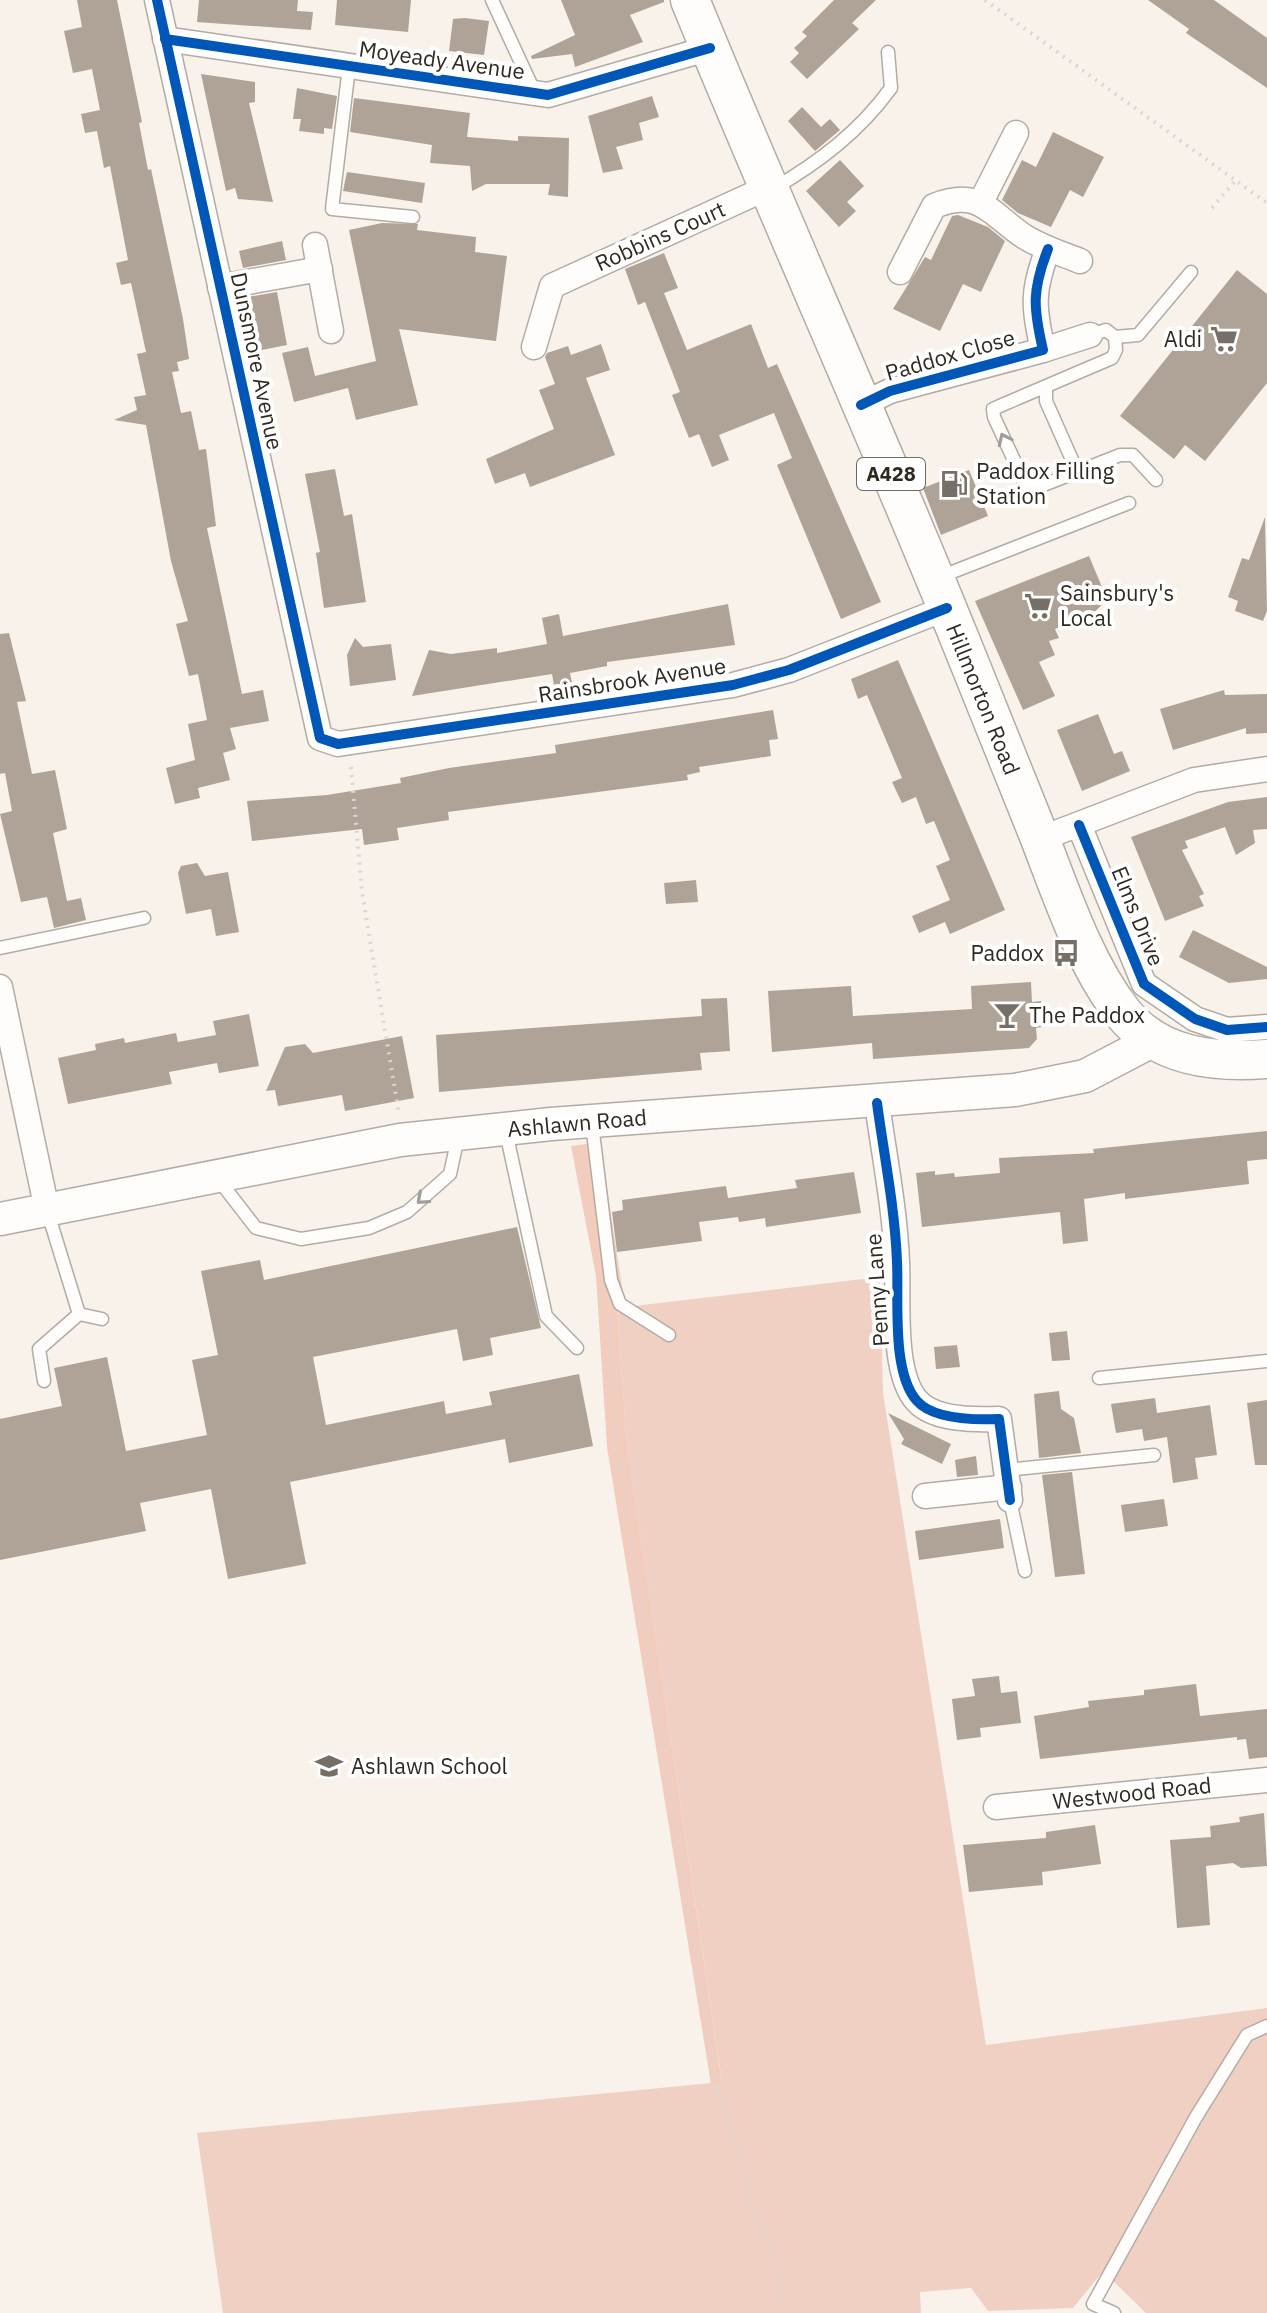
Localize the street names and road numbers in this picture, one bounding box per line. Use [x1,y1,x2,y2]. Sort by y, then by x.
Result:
street label: Moyeady Avenue [357,34,527,85]
street label: Robbins Court [590,194,730,277]
street label: Dunsmore Avenue [225,270,290,452]
street label: Paddox Close [882,322,1018,387]
road number: A428 [857,458,925,490]
street label: Hillmorton Road [940,619,1027,779]
street label: Rainsbrook Avenue [536,650,728,709]
street label: Elms Drive [1105,862,1172,970]
street label: Ashlawn Road [506,1102,648,1143]
street label: Penny Lane [858,1233,895,1348]
street label: Westwood Road [1051,1770,1213,1815]

